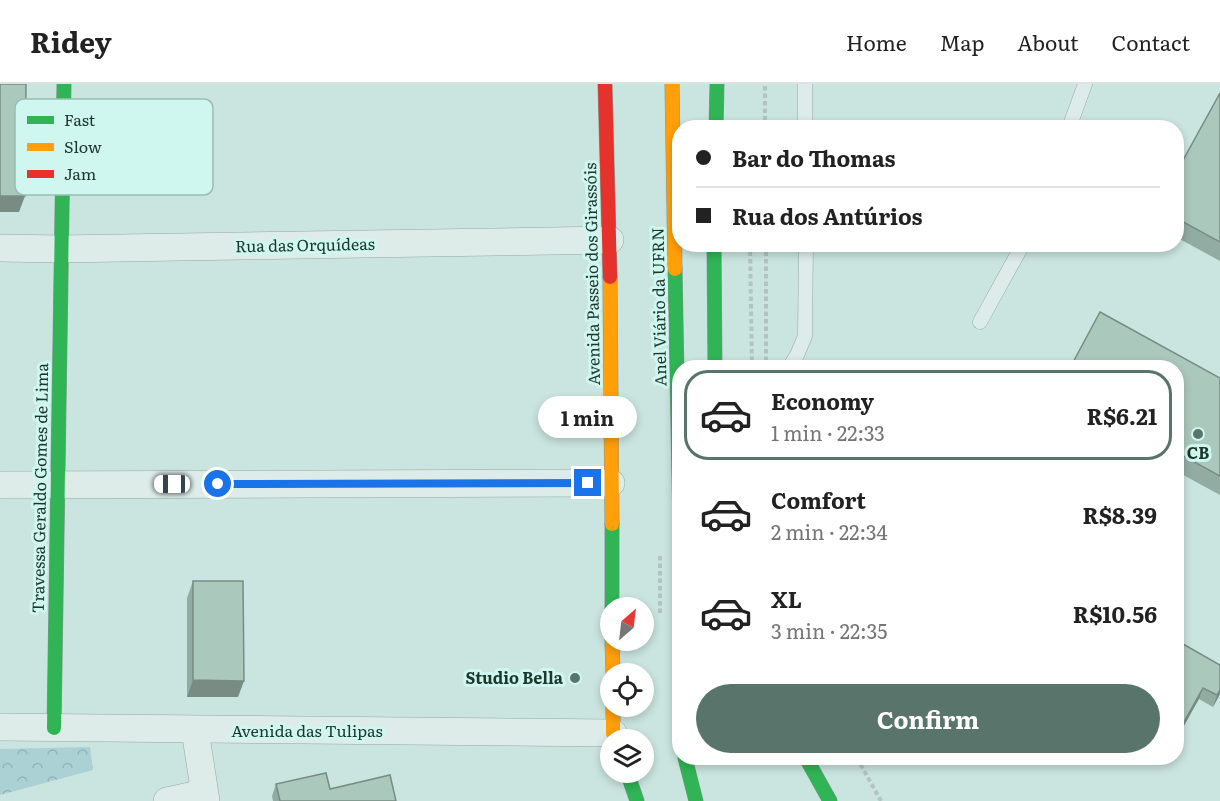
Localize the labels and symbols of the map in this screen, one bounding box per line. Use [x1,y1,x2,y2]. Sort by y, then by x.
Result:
legend [15,99,213,195]
text: Fast [64,107,96,131]
text: Slow [64,134,102,158]
text: Jam [64,161,97,185]
street label: Avenida Passeio dos Girassóis [577,162,605,386]
street label: Anel Viário da UFRN [645,227,671,387]
street label: Rua das Orquídeas [235,231,375,257]
street label: Travessa Geraldo Gomes de Lima [25,362,53,613]
callout: 1 min [538,396,638,438]
marker: CB [1191,427,1205,441]
place label: CB [1187,440,1209,464]
route end [574,469,601,496]
route start [204,470,231,497]
car [154,475,190,493]
north arrow [600,597,654,651]
place label: Studio Bella [465,665,564,689]
marker: Studio Bella [568,671,582,685]
street label: Avenida das Tulipas [231,718,383,742]

